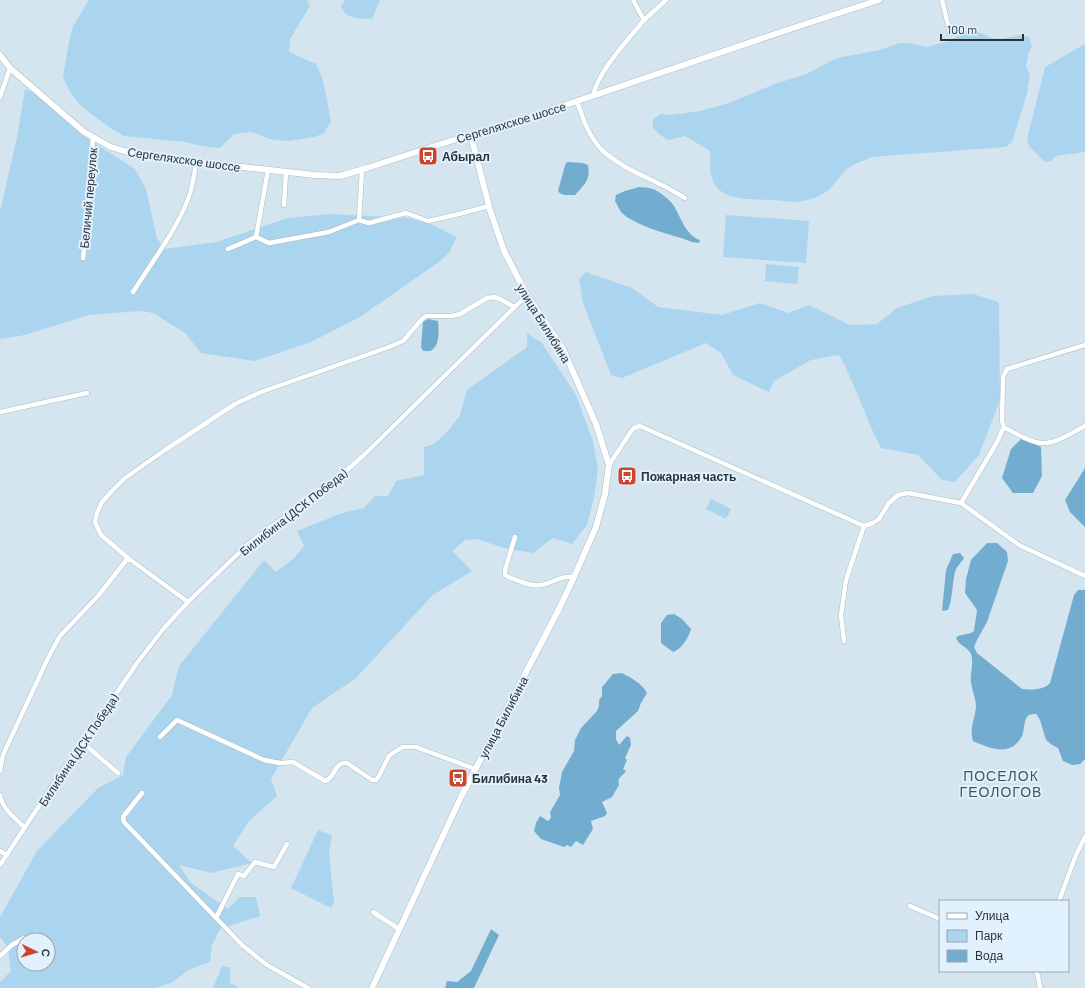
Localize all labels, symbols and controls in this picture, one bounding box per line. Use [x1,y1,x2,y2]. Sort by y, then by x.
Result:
scale bar [941,16,1023,42]
text: 100 m [947,22,977,36]
street label: Сергеляхское шоссе [455,99,568,146]
street label: Сергеляхское шоссе [127,144,242,175]
bus stop icon: Абырал [417,145,439,167]
street label: Беличий переулок [77,146,100,249]
place label: Абырал [442,149,490,164]
street label: улица Билибина [513,281,574,366]
street label: Билибина (ДСК Победа) [237,465,351,559]
bus stop icon: Пожарная часть [616,465,638,487]
place label: Пожарная часть [641,469,736,484]
street label: улица Билибина [476,673,531,761]
street label: Билибина (ДСК Победа) [35,691,122,809]
bus stop icon: Билибина 43 [447,767,469,789]
district label: ПОСЕЛОК ГЕОЛОГОВ [960,767,1042,800]
place label: Билибина 43 [472,771,548,785]
legend [939,900,1069,972]
text: Улица [975,908,1009,923]
text: Парк [975,928,1003,943]
north arrow [16,932,56,972]
text: С [40,948,53,957]
text: Вода [975,948,1003,963]

